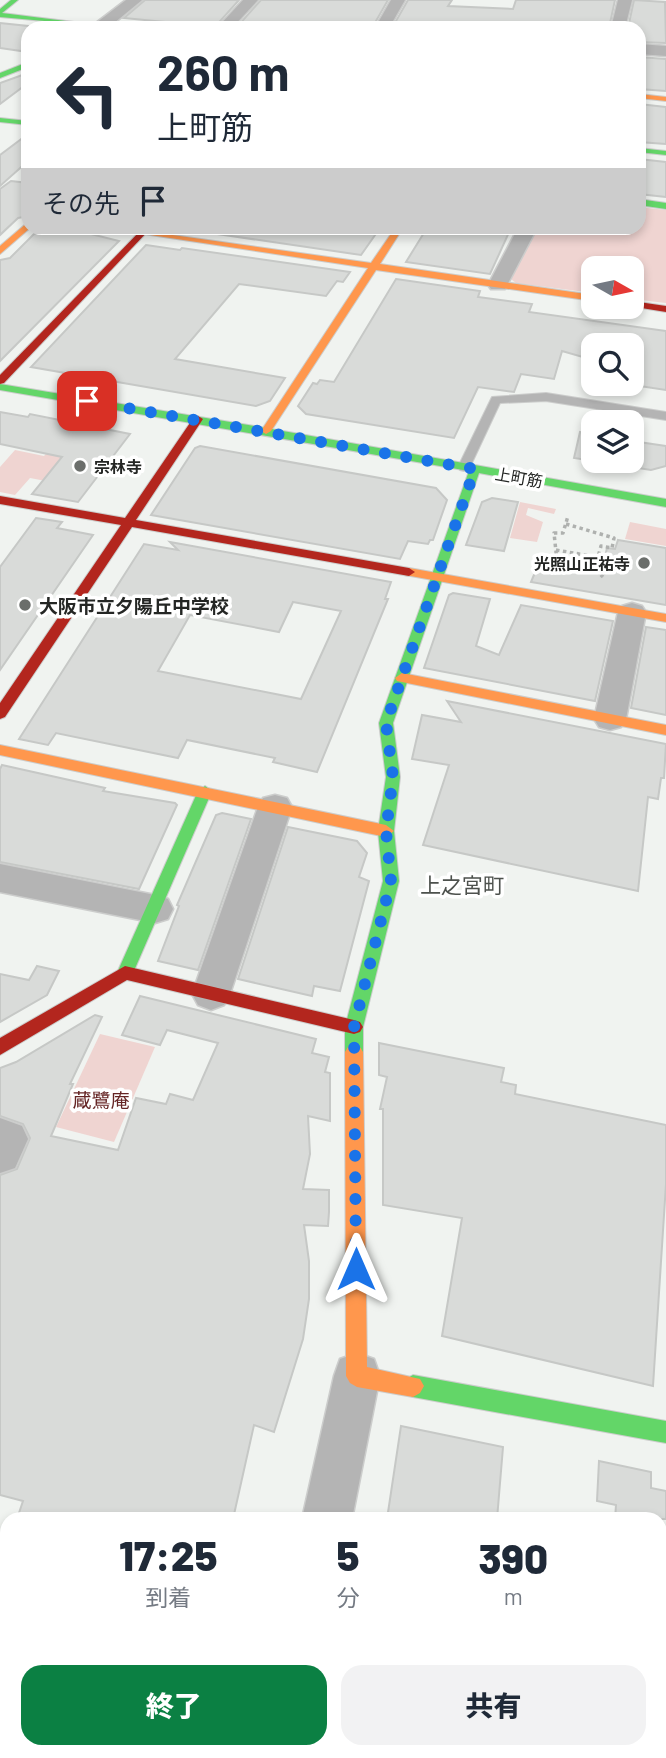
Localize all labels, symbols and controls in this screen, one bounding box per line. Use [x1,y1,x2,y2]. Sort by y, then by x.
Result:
text: 260 m [157,42,289,101]
icon: left [42,49,133,140]
text: 上町筋 [157,107,253,145]
icon: arrive [134,182,172,220]
text: その先 [42,187,120,218]
north arrow [581,256,644,318]
map controls [581,256,644,473]
button: search [581,333,644,396]
pin [57,371,117,431]
icon: arrive [68,382,106,420]
button: layers [581,410,644,473]
place label: 宗林寺 [94,457,142,476]
marker: 宗林寺 [72,458,88,474]
street label: 上町筋 [494,463,544,491]
place label: 光照山正祐寺 [534,554,630,573]
marker: 光照山正祐寺 [636,555,652,571]
place label: 大阪市立夕陽丘中学校 [39,594,229,617]
marker: 大阪市立夕陽丘中学校 [17,597,33,613]
district label: 上之宮町 [420,872,504,897]
park label: 蔵鷺庵 [72,1088,130,1111]
position arrow [319,1232,393,1306]
text: 17:25 [119,1529,218,1579]
text: 5 [337,1529,360,1579]
text: 390 [479,1532,548,1582]
text: m [504,1582,523,1610]
text: 到着 [145,1583,191,1611]
text: 分 [337,1583,360,1611]
button: 終了 [21,1665,327,1745]
button: 共有 [341,1665,646,1745]

